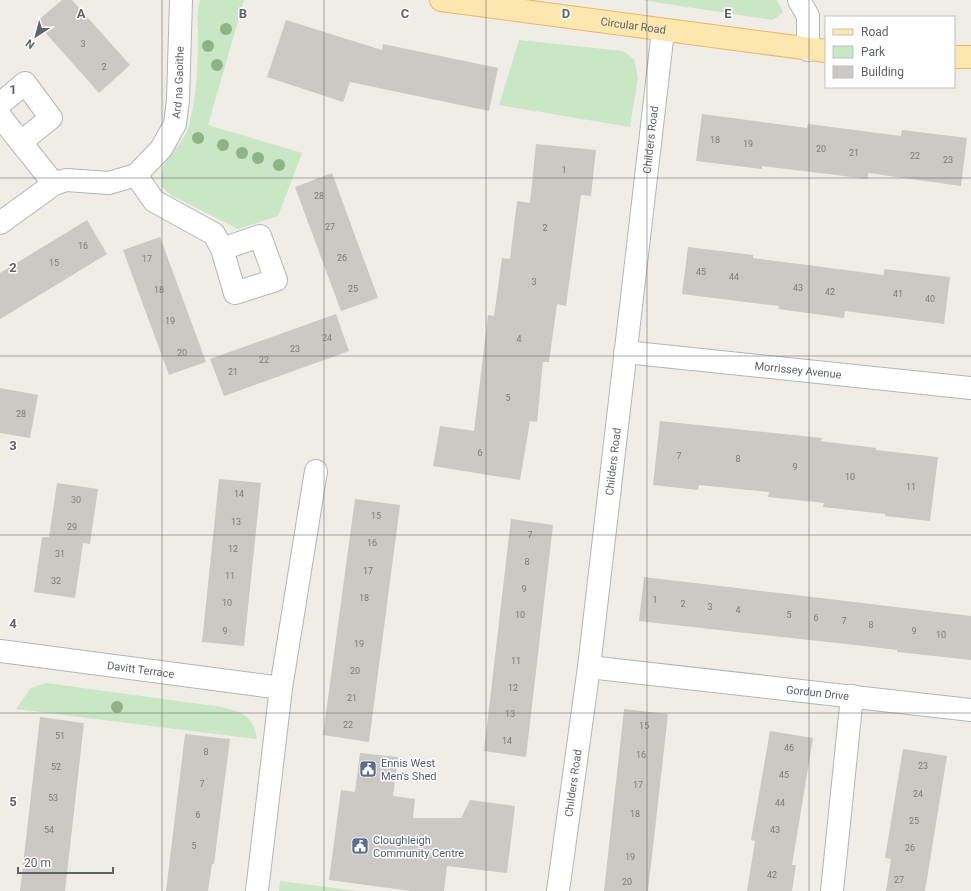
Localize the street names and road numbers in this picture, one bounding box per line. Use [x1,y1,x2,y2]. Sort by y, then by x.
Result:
street label: Circular Road [600,15,667,37]
street label: Ard na Gaoithe [170,46,187,119]
street label: Childers Road [640,105,661,174]
street label: Morrissey Avenue [754,360,842,381]
street label: Childers Road [603,427,624,496]
street label: Davitt Terrace [106,659,175,681]
street label: Gordun Drive [785,683,850,703]
street label: Childers Road [562,748,585,818]

